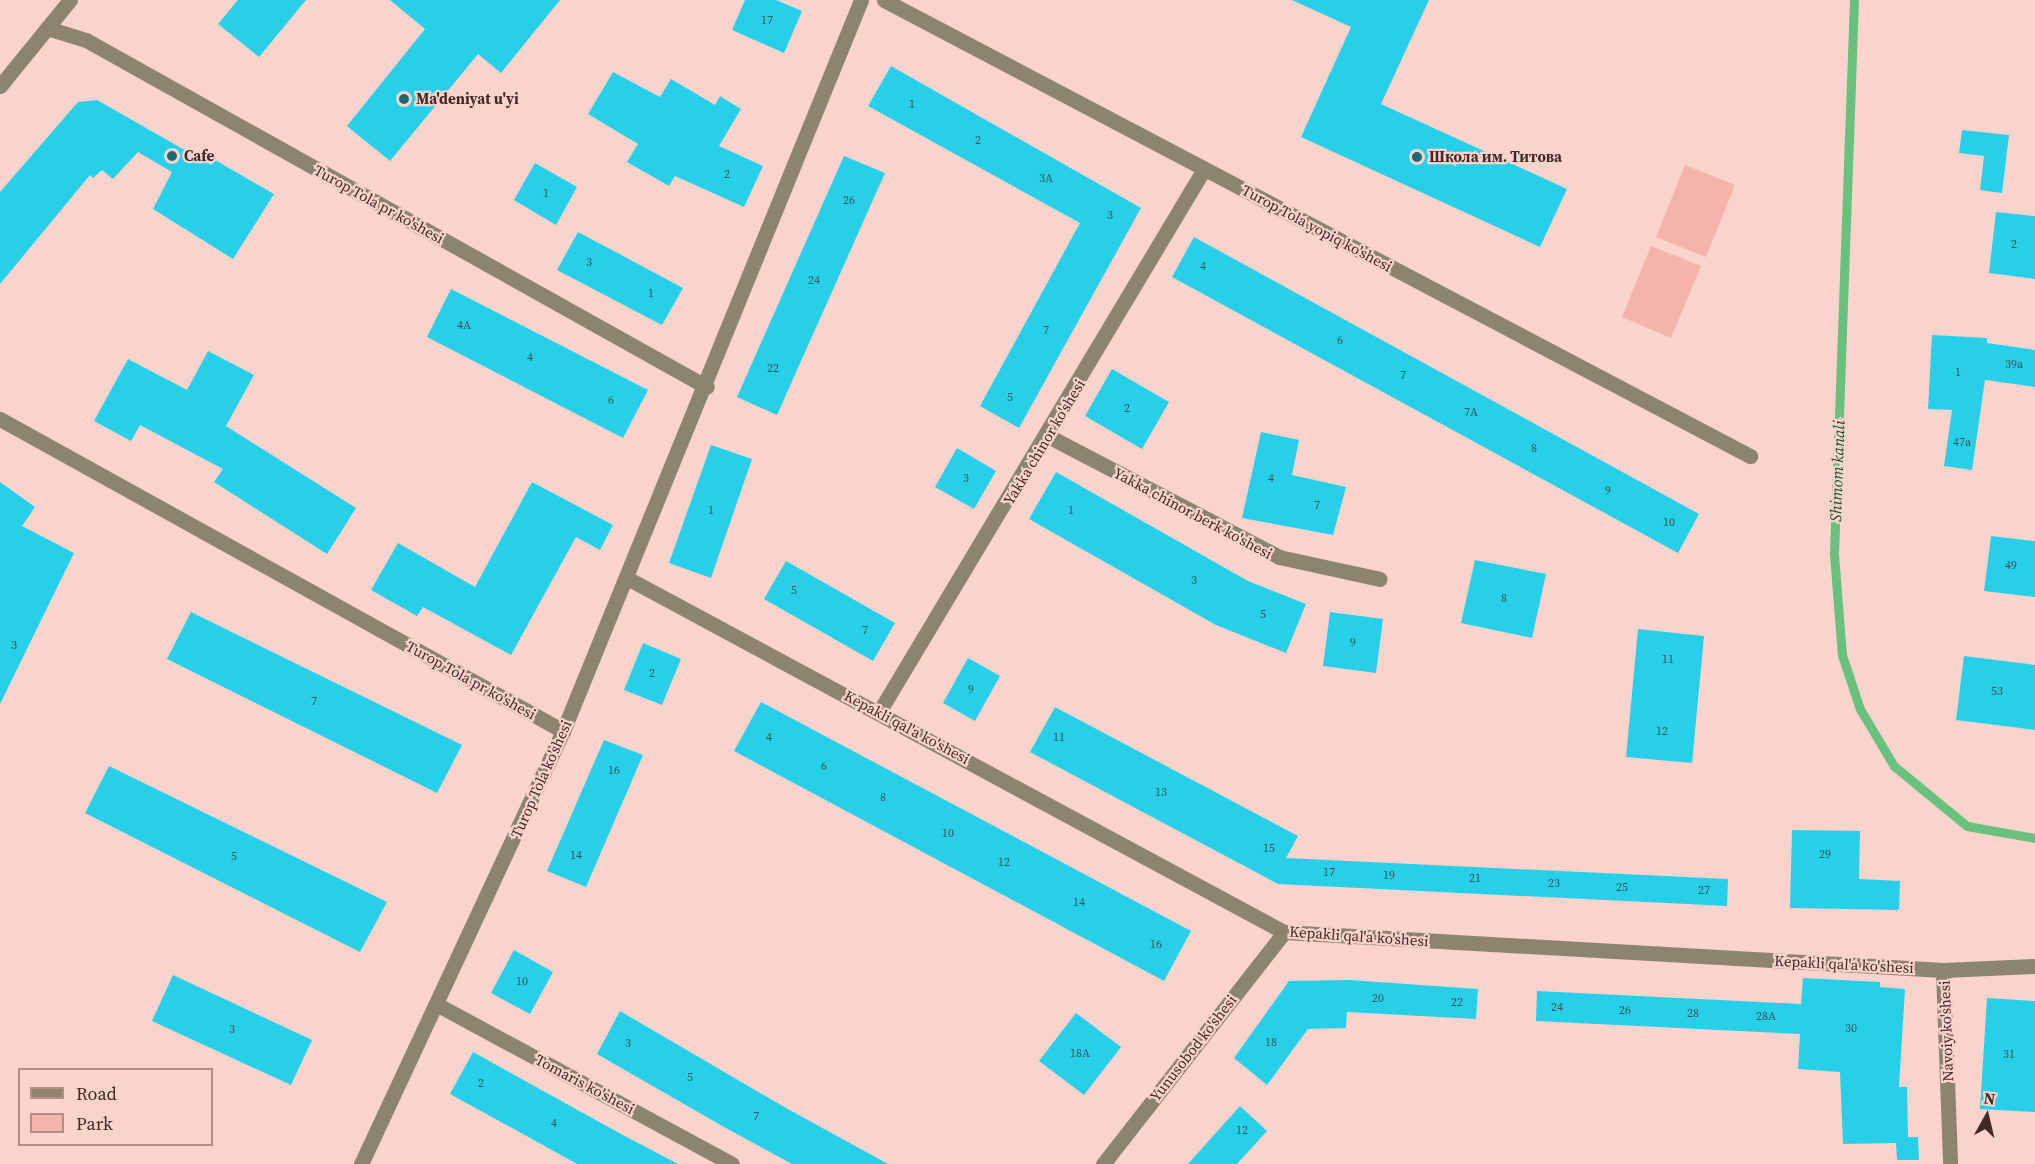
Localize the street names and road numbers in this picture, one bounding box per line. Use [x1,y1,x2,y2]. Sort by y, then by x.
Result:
street label: Turop Tola pr ko'shesi [311,161,447,247]
street label: Turop Tola yopiq ko'shesi [1239,181,1395,275]
street label: Yakka chinor ko'shesi [999,376,1089,508]
street label: Yakka chinor berk ko'shesi [1111,463,1275,563]
street label: Turop Tola pr ko'shesi [403,637,539,723]
street label: Kepakli qal'a ko'shesi [841,686,973,768]
street label: Turop Tola ko'shesi [507,717,575,841]
street label: Kepakli qal'a ko'shesi [1289,922,1429,950]
street label: Kepakli qal'a ko'shesi [1774,951,1914,977]
street label: Navoiy ko'shesi [1935,980,1957,1082]
street label: Yunusobod ko'shesi [1146,991,1240,1105]
street label: Tomaris ko'shesi [532,1050,638,1118]

